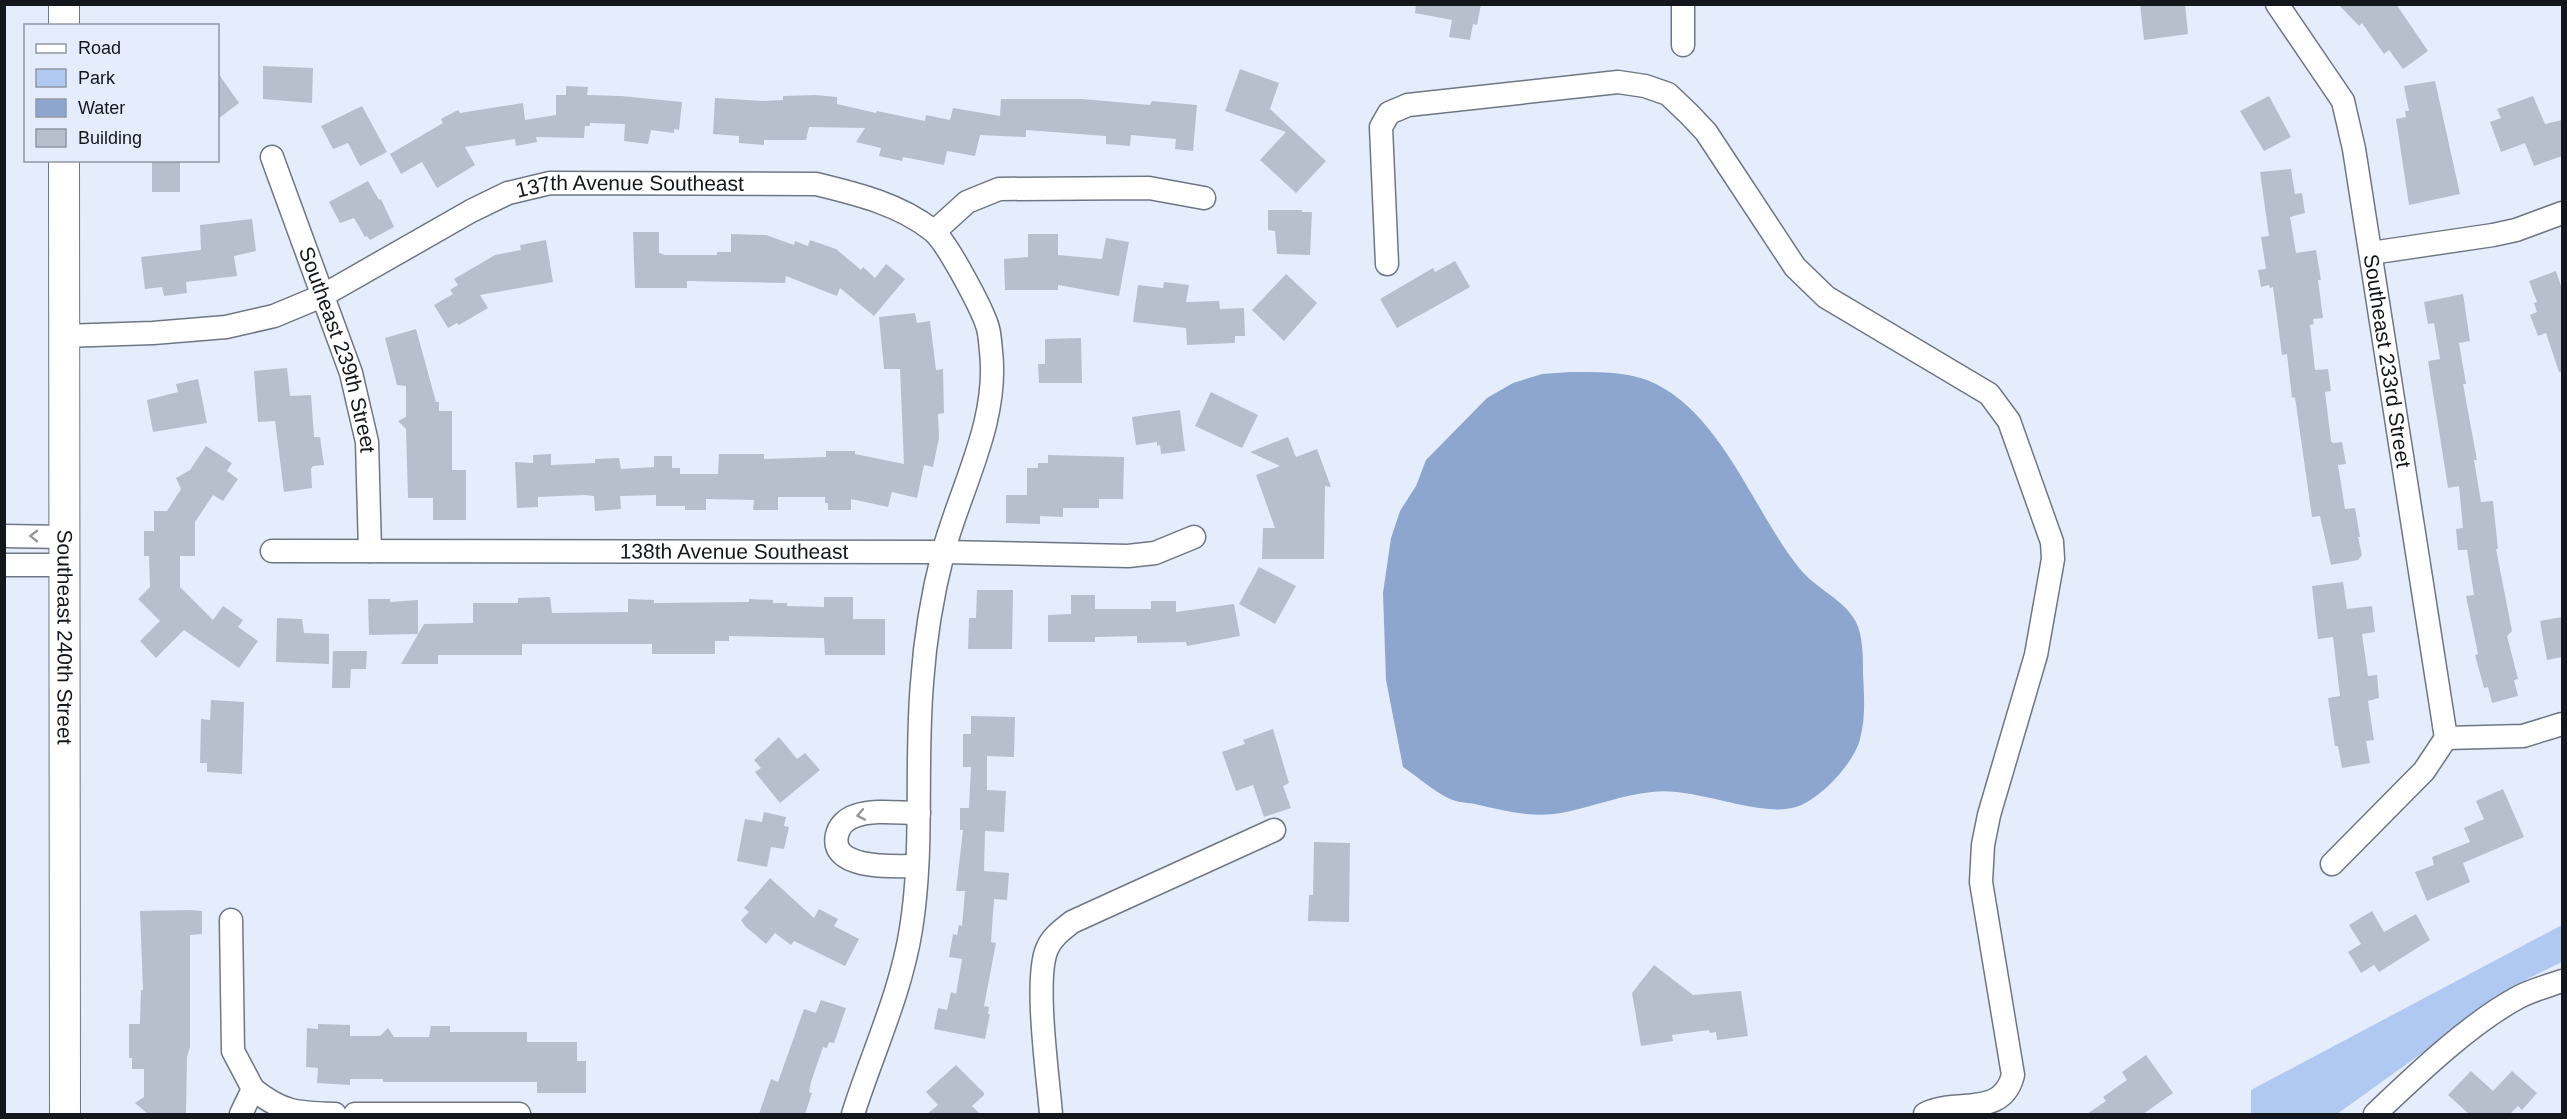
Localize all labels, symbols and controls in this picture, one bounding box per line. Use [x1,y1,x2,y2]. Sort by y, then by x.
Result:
legend [24,24,219,162]
text: Road [78,38,121,58]
text: Park [78,68,116,88]
text: Water [78,98,125,118]
text: Building [78,128,142,148]
street label: 137th Avenue Southeast [513,171,744,202]
street label: Southeast 239th Street [295,244,380,453]
street label: Southeast 233rd Street [2360,252,2416,469]
street label: Southeast 240th Street [53,529,77,745]
one-way arrow [29,530,38,543]
street label: 138th Avenue Southeast [620,540,849,563]
one-way arrow [856,808,866,821]

